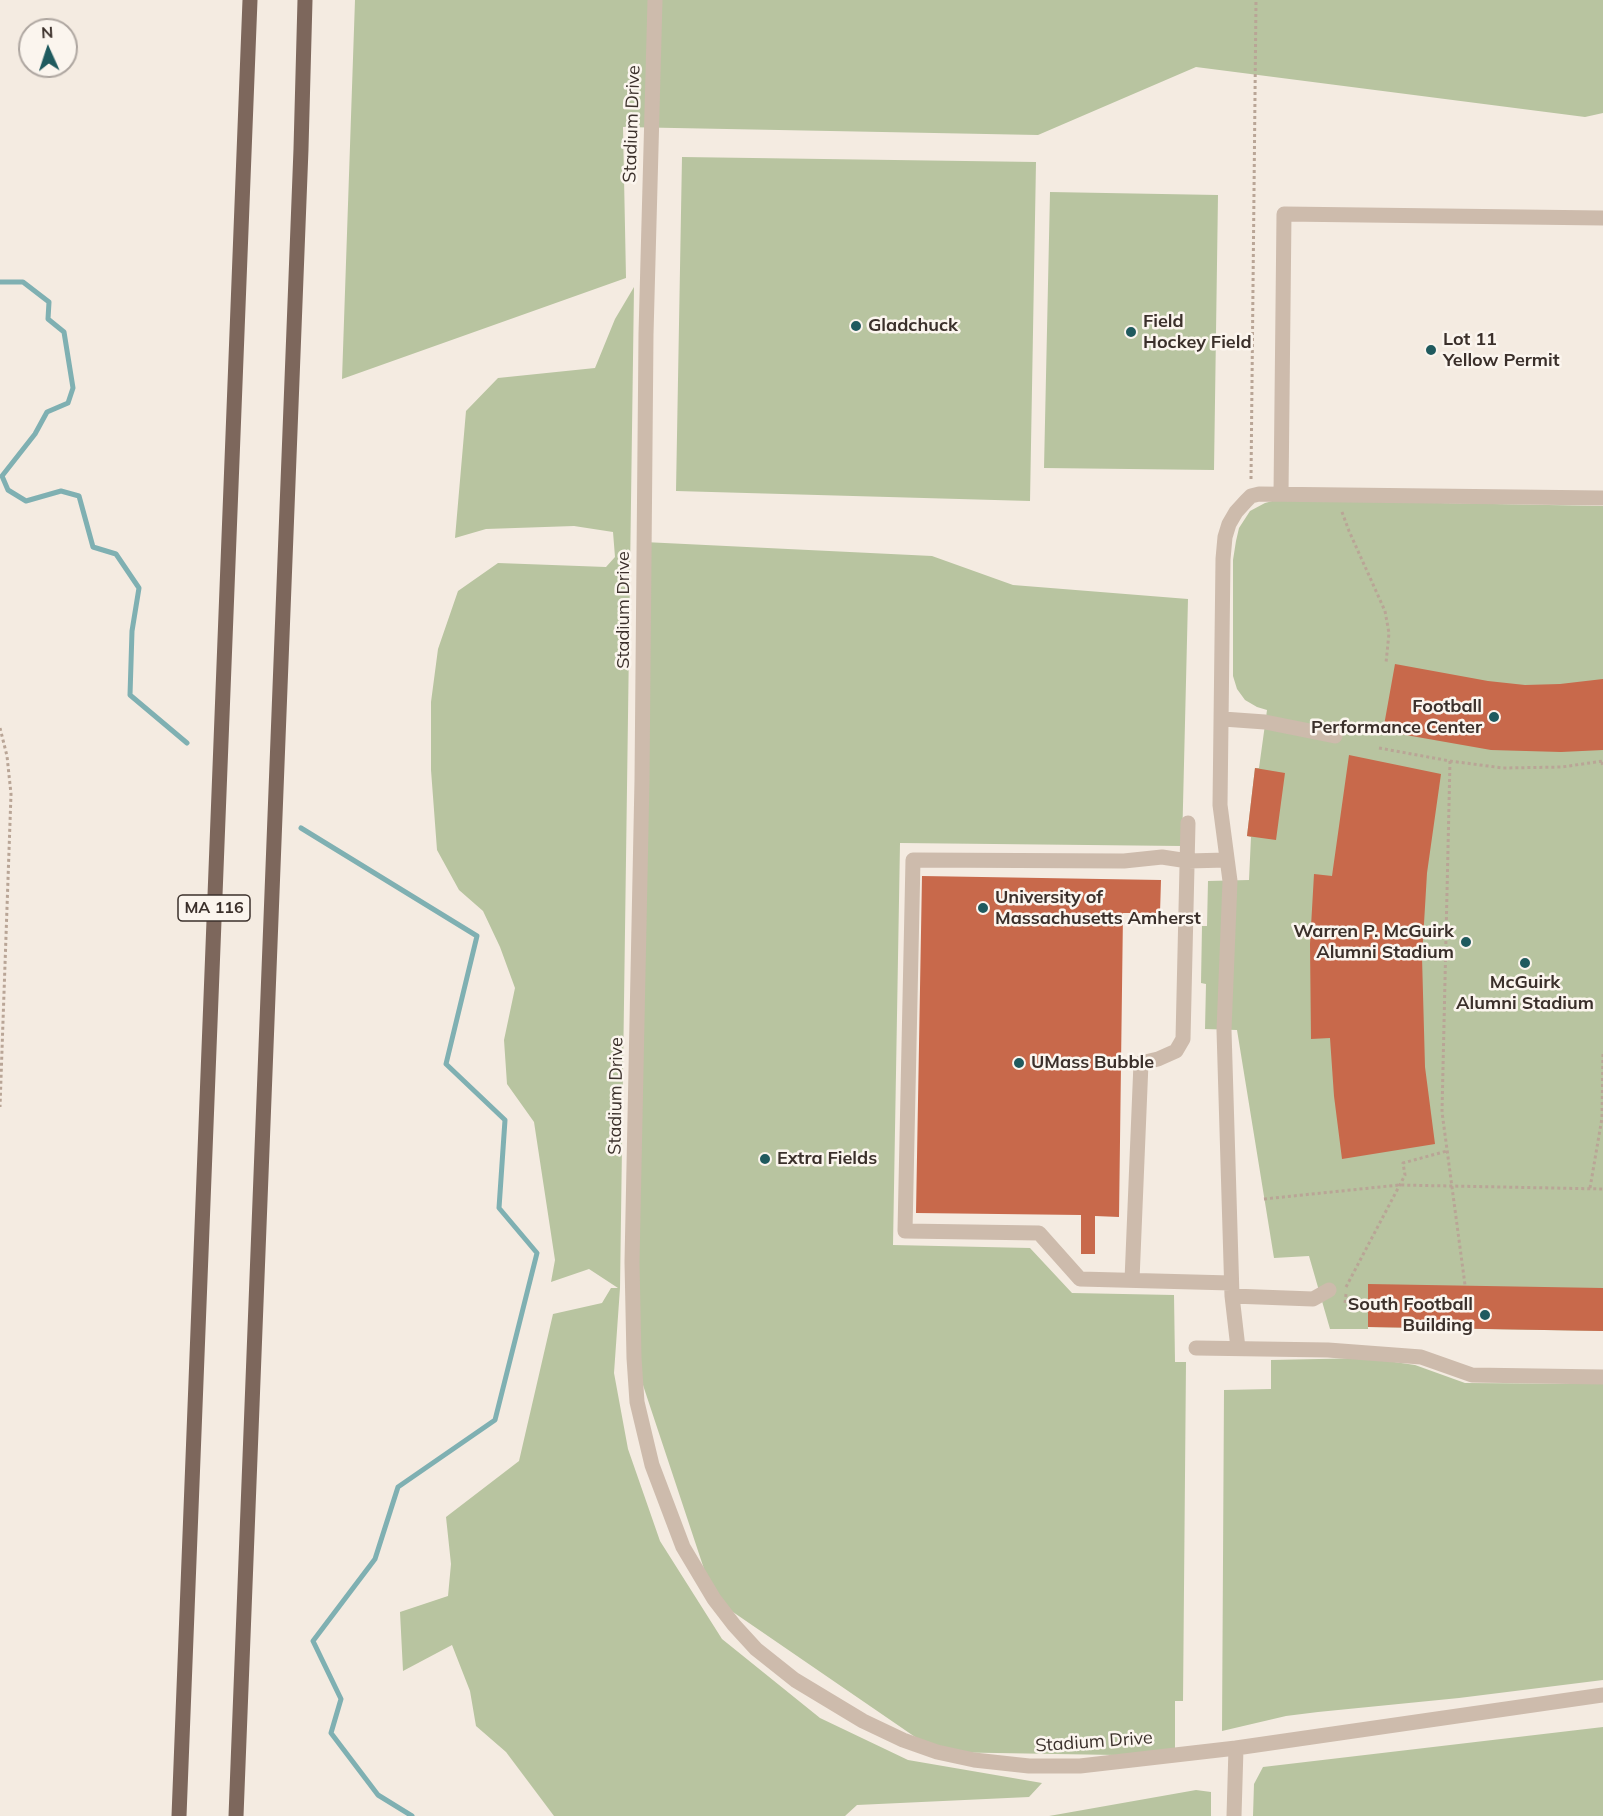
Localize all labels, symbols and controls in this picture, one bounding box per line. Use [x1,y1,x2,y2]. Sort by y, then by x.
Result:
north arrow [18,18,78,78]
text: N [41,22,54,42]
street label: Stadium Drive [619,65,645,183]
place label: Field Hockey Field [1143,311,1252,354]
place label: Gladchuck [868,315,958,337]
marker: Gladchuck [849,319,863,333]
marker: Field Hockey Field [1124,325,1138,339]
place label: Lot 11 Yellow Permit [1443,329,1560,372]
marker: Lot 11 Yellow Permit [1424,343,1438,357]
street label: Stadium Drive [613,551,635,669]
place label: Football Performance Center [1311,696,1482,738]
marker: Football Performance Center [1487,710,1501,724]
place label: University of Massachusetts Amherst [995,887,1201,930]
road number: MA 116 [178,895,250,921]
marker: University of Massachusetts Amherst [976,901,990,915]
place label: Warren P. McGuirk Alumni Stadium [1293,921,1454,964]
marker: Warren P. McGuirk Alumni Stadium [1459,935,1473,949]
marker: McGuirk Alumni Stadium [1518,956,1532,970]
place label: McGuirk Alumni Stadium [1456,972,1594,1014]
street label: Stadium Drive [604,1037,628,1155]
place label: UMass Bubble [1031,1052,1154,1074]
marker: UMass Bubble [1012,1056,1026,1070]
place label: Extra Fields [777,1148,877,1170]
marker: Extra Fields [758,1152,772,1166]
place label: South Football Building [1348,1294,1473,1336]
marker: South Football Building [1478,1308,1492,1322]
street label: Stadium Drive [1035,1727,1153,1757]

